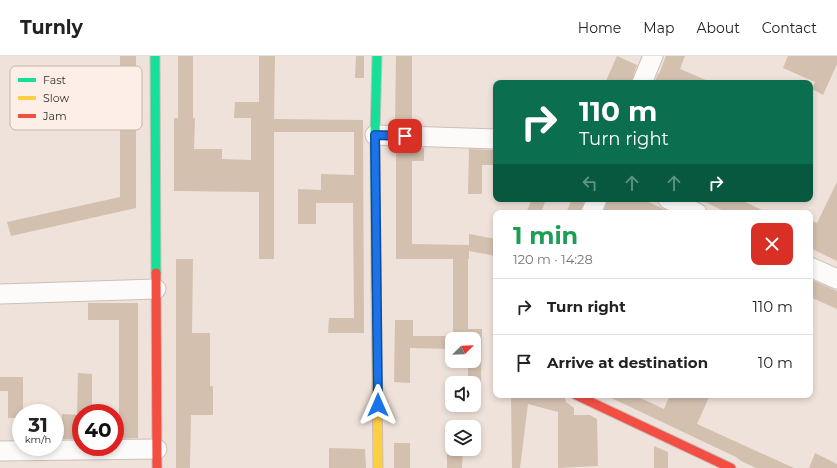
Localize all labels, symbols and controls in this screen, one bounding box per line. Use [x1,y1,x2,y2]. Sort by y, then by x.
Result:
text: Turnly [20,16,83,39]
text: Home [578,19,621,37]
text: Map [643,19,674,37]
text: About [696,19,740,37]
text: Contact [762,19,817,37]
legend [10,66,142,130]
text: Fast [43,73,67,87]
text: Slow [43,91,69,105]
text: 110 m [579,94,657,128]
icon: right [513,96,565,148]
text: Jam [42,109,67,123]
pin [388,119,422,153]
icon: arrive [394,125,416,147]
text: Turn right [579,128,669,150]
icon: left [579,172,601,194]
icon: ahead [621,172,643,194]
icon: ahead [663,172,685,194]
icon: right [705,172,727,194]
text: 1 min [513,221,578,250]
button: close [751,223,793,265]
text: 120 m · 14:28 [513,251,593,267]
icon: right [513,296,535,318]
text: Turn right [547,297,626,316]
text: 110 m [752,297,793,316]
north arrow [445,332,481,368]
map controls [445,332,481,456]
icon: arrive [513,352,535,374]
text: Arrive at destination [547,353,708,372]
text: 10 m [758,353,793,372]
button: sound [445,376,481,412]
position arrow [357,384,399,426]
speed limit sign: 40 [72,404,124,456]
text: 31 [28,413,48,437]
button: layers [445,420,481,456]
text: km/h [25,433,51,446]

